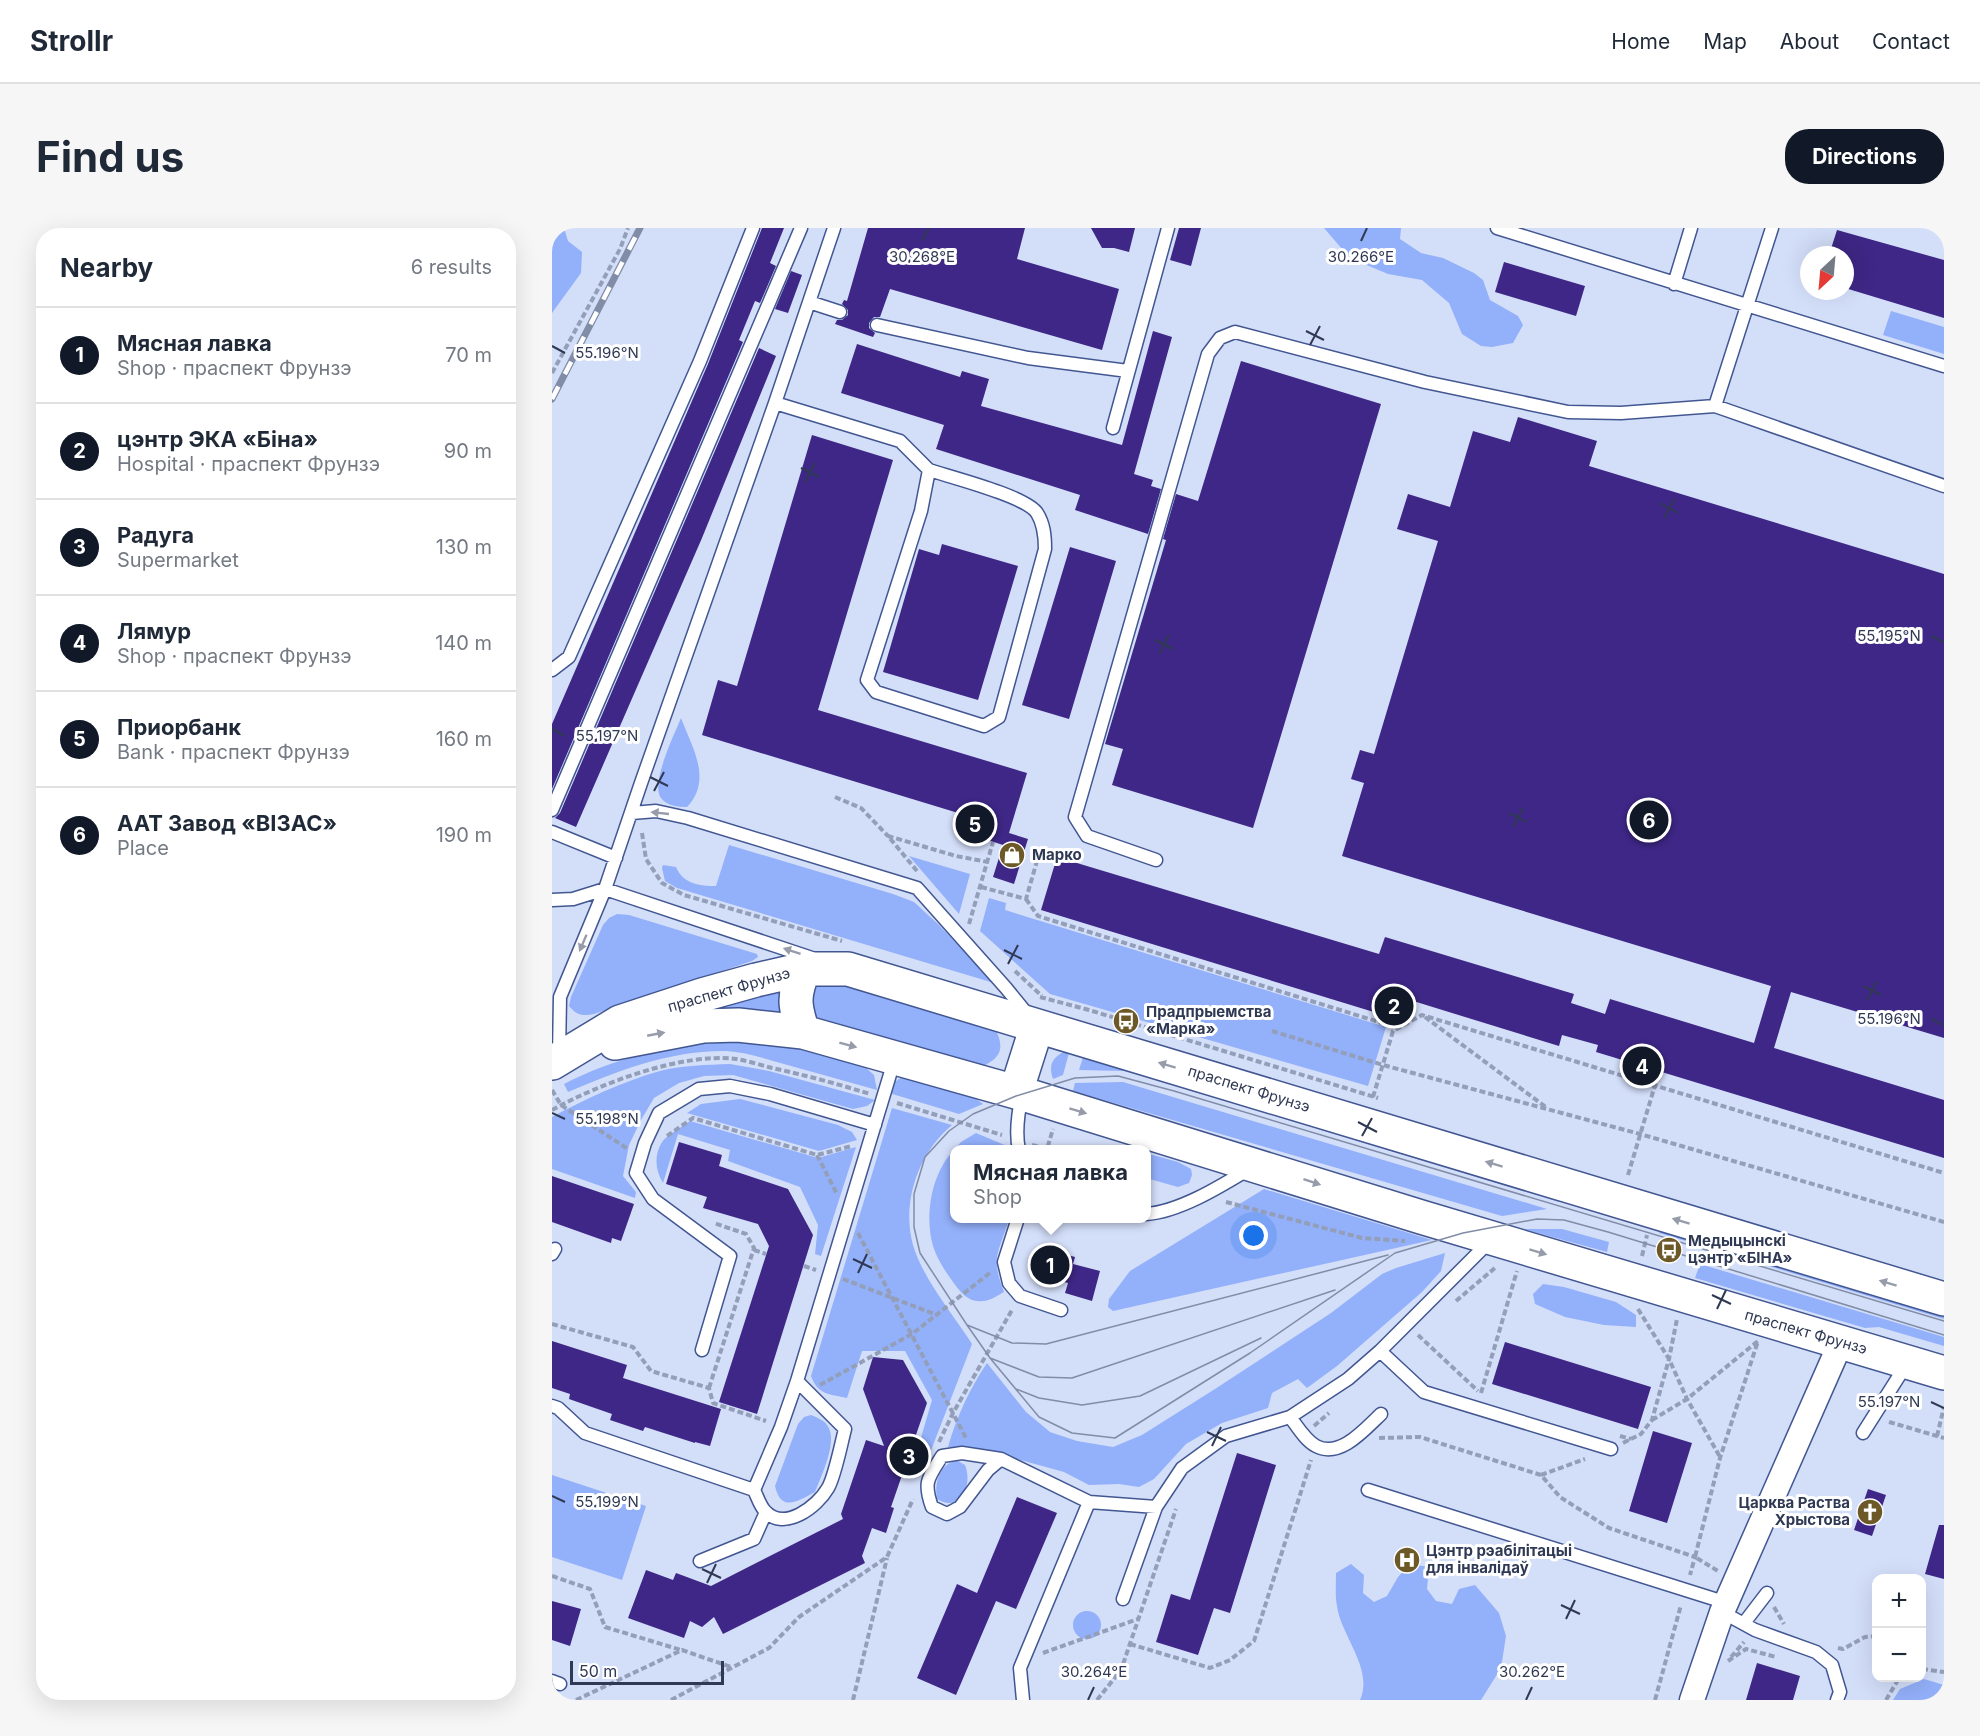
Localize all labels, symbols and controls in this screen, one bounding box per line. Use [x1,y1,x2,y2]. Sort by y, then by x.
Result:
text: Strollr [30,24,113,58]
text: Home [1611,29,1670,54]
text: Map [1703,29,1747,54]
text: About [1780,29,1839,54]
text: Contact [1872,29,1950,54]
button: Directions [1785,129,1944,184]
text: Find us [36,131,184,182]
north arrow [1800,246,1854,300]
text: 30.268°E [889,247,955,266]
text: 30.266°E [1328,247,1394,266]
text: Nearby [60,252,153,283]
text: 6 results [411,255,492,279]
text: Мясная лавка [117,330,272,356]
text: 1 [75,343,84,367]
text: 70 m [445,343,492,367]
text: 55.196°N [575,343,639,362]
text: Shop · праспект Фрунзэ [117,356,352,380]
text: цэнтр ЭКА «Біна» [117,426,318,452]
text: 2 [73,439,86,463]
text: 90 m [444,439,492,463]
text: Hospital · праспект Фрунзэ [117,452,380,476]
text: Радуга [117,522,194,548]
text: 3 [73,535,86,559]
text: 130 m [436,535,492,559]
text: Supermarket [117,548,239,572]
text: Лямур [117,618,191,644]
text: 55.195°N [1857,626,1921,645]
text: 4 [73,631,86,655]
text: 140 m [435,631,492,655]
text: Shop · праспект Фрунзэ [117,644,352,668]
text: Приорбанк [117,714,241,740]
text: 55.197°N [576,726,638,745]
text: 5 [73,727,86,751]
text: 160 m [436,727,492,751]
text: Bank · праспект Фрунзэ [117,740,350,764]
pin: 6 [1630,798,1668,842]
pin: 5 [956,802,994,846]
one-way arrow [650,808,669,818]
text: ААТ Завод «ВІЗАС» [117,810,337,836]
text: 6 [73,823,86,847]
text: 190 m [436,823,492,847]
text: Place [117,836,169,860]
shop icon: Марко [997,840,1027,870]
place label: Марко [1032,845,1082,864]
one-way arrow [578,934,588,952]
one-way arrow [783,946,801,955]
street label: праспект Фрунзэ [665,963,792,1016]
pin: 2 [1374,984,1414,1028]
place label: Прадпрыемства «Марка» [1146,1002,1271,1038]
bus stop icon: Прадпрыемства «Марка» [1111,1006,1141,1036]
text: 55.196°N [1857,1009,1921,1028]
one-way arrow [647,1029,666,1038]
one-way arrow [839,1040,857,1050]
pin: 4 [1622,1044,1662,1088]
one-way arrow [1158,1059,1176,1069]
street label: праспект Фрунзэ [1186,1061,1312,1116]
one-way arrow [1070,1107,1088,1116]
text: 55.198°N [575,1109,639,1128]
popup [950,1145,1151,1223]
text: Мясная лавка [973,1159,1128,1185]
one-way arrow [1485,1159,1503,1168]
one-way arrow [1303,1178,1321,1188]
text: Shop [973,1185,1022,1209]
one-way arrow [1672,1216,1690,1225]
your location [1239,1221,1268,1250]
place label: Медыцынскі цэнтр «БІНА» [1688,1231,1792,1267]
bus stop icon: Медыцынскі цэнтр «БІНА» [1654,1235,1684,1265]
pin: 1 [1030,1242,1070,1288]
one-way arrow [1529,1248,1547,1257]
one-way arrow [1879,1278,1897,1287]
street label: праспект Фрунзэ [1743,1305,1870,1358]
text: 55.197°N [1858,1392,1920,1411]
pin: 3 [890,1434,928,1478]
text: 55.199°N [575,1492,639,1511]
place label: Царква Раства Хрыстова [1738,1493,1850,1529]
church icon: Царква Раства Хрыстова [1855,1497,1885,1527]
place label: Цэнтр рэабілітацыі для інвалідаў [1426,1541,1572,1577]
hospital icon: Цэнтр рэабілітацыі для інвалідаў [1392,1545,1422,1575]
map controls [1872,1574,1926,1682]
button: + [1872,1574,1926,1628]
button: − [1872,1628,1926,1682]
scale bar [570,1658,724,1686]
text: 50 m [579,1661,617,1681]
text: 30.264°E [1061,1662,1127,1681]
text: 30.262°E [1499,1662,1565,1681]

